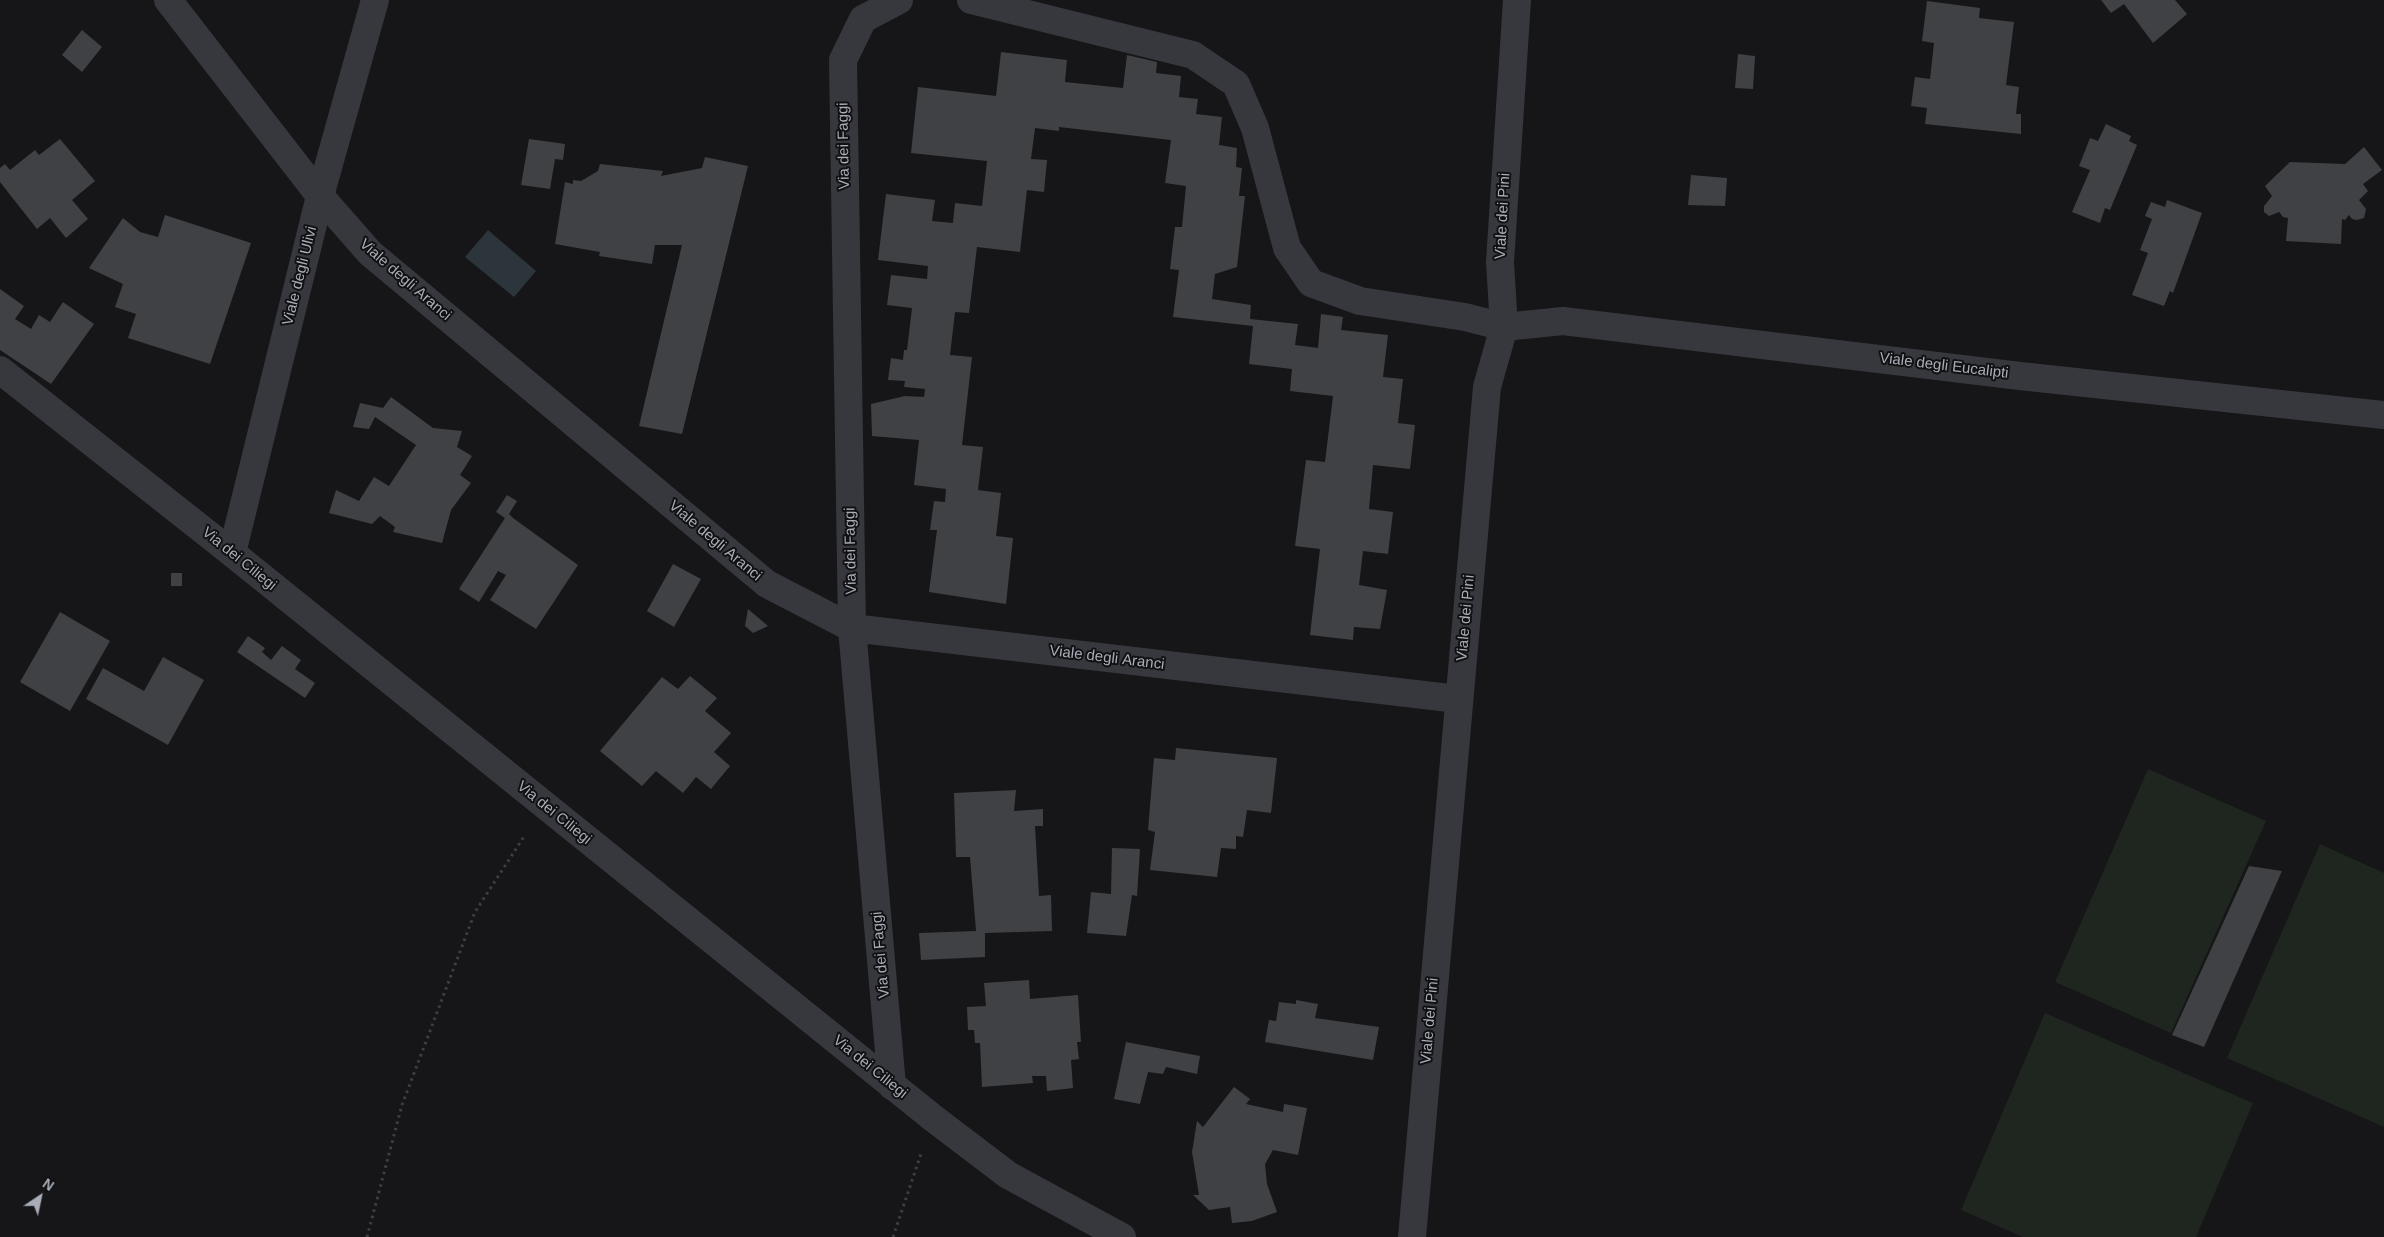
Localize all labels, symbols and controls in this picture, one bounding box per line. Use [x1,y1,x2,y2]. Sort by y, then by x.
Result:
street label: Via dei Faggi [834,102,854,190]
street label: Viale dei Pini [1492,172,1514,260]
street label: Viale degli Ulivi [279,225,321,327]
street label: Viale degli Aranci [355,235,455,325]
street label: Viale degli Eucalipti [1878,349,2010,383]
street label: Viale degli Aranci [665,497,765,585]
street label: Via dei Faggi [841,507,861,595]
street label: Via dei Ciliegi [198,523,280,595]
street label: Viale dei Pini [1453,574,1479,662]
street label: Viale degli Aranci [1049,642,1165,674]
street label: Via dei Ciliegi [513,777,595,849]
street label: Via dei Faggi [868,911,894,999]
street label: Viale dei Pini [1417,977,1443,1065]
street label: Via dei Ciliegi [829,1031,911,1103]
north arrow [15,1172,65,1222]
text: N [40,1175,57,1194]

